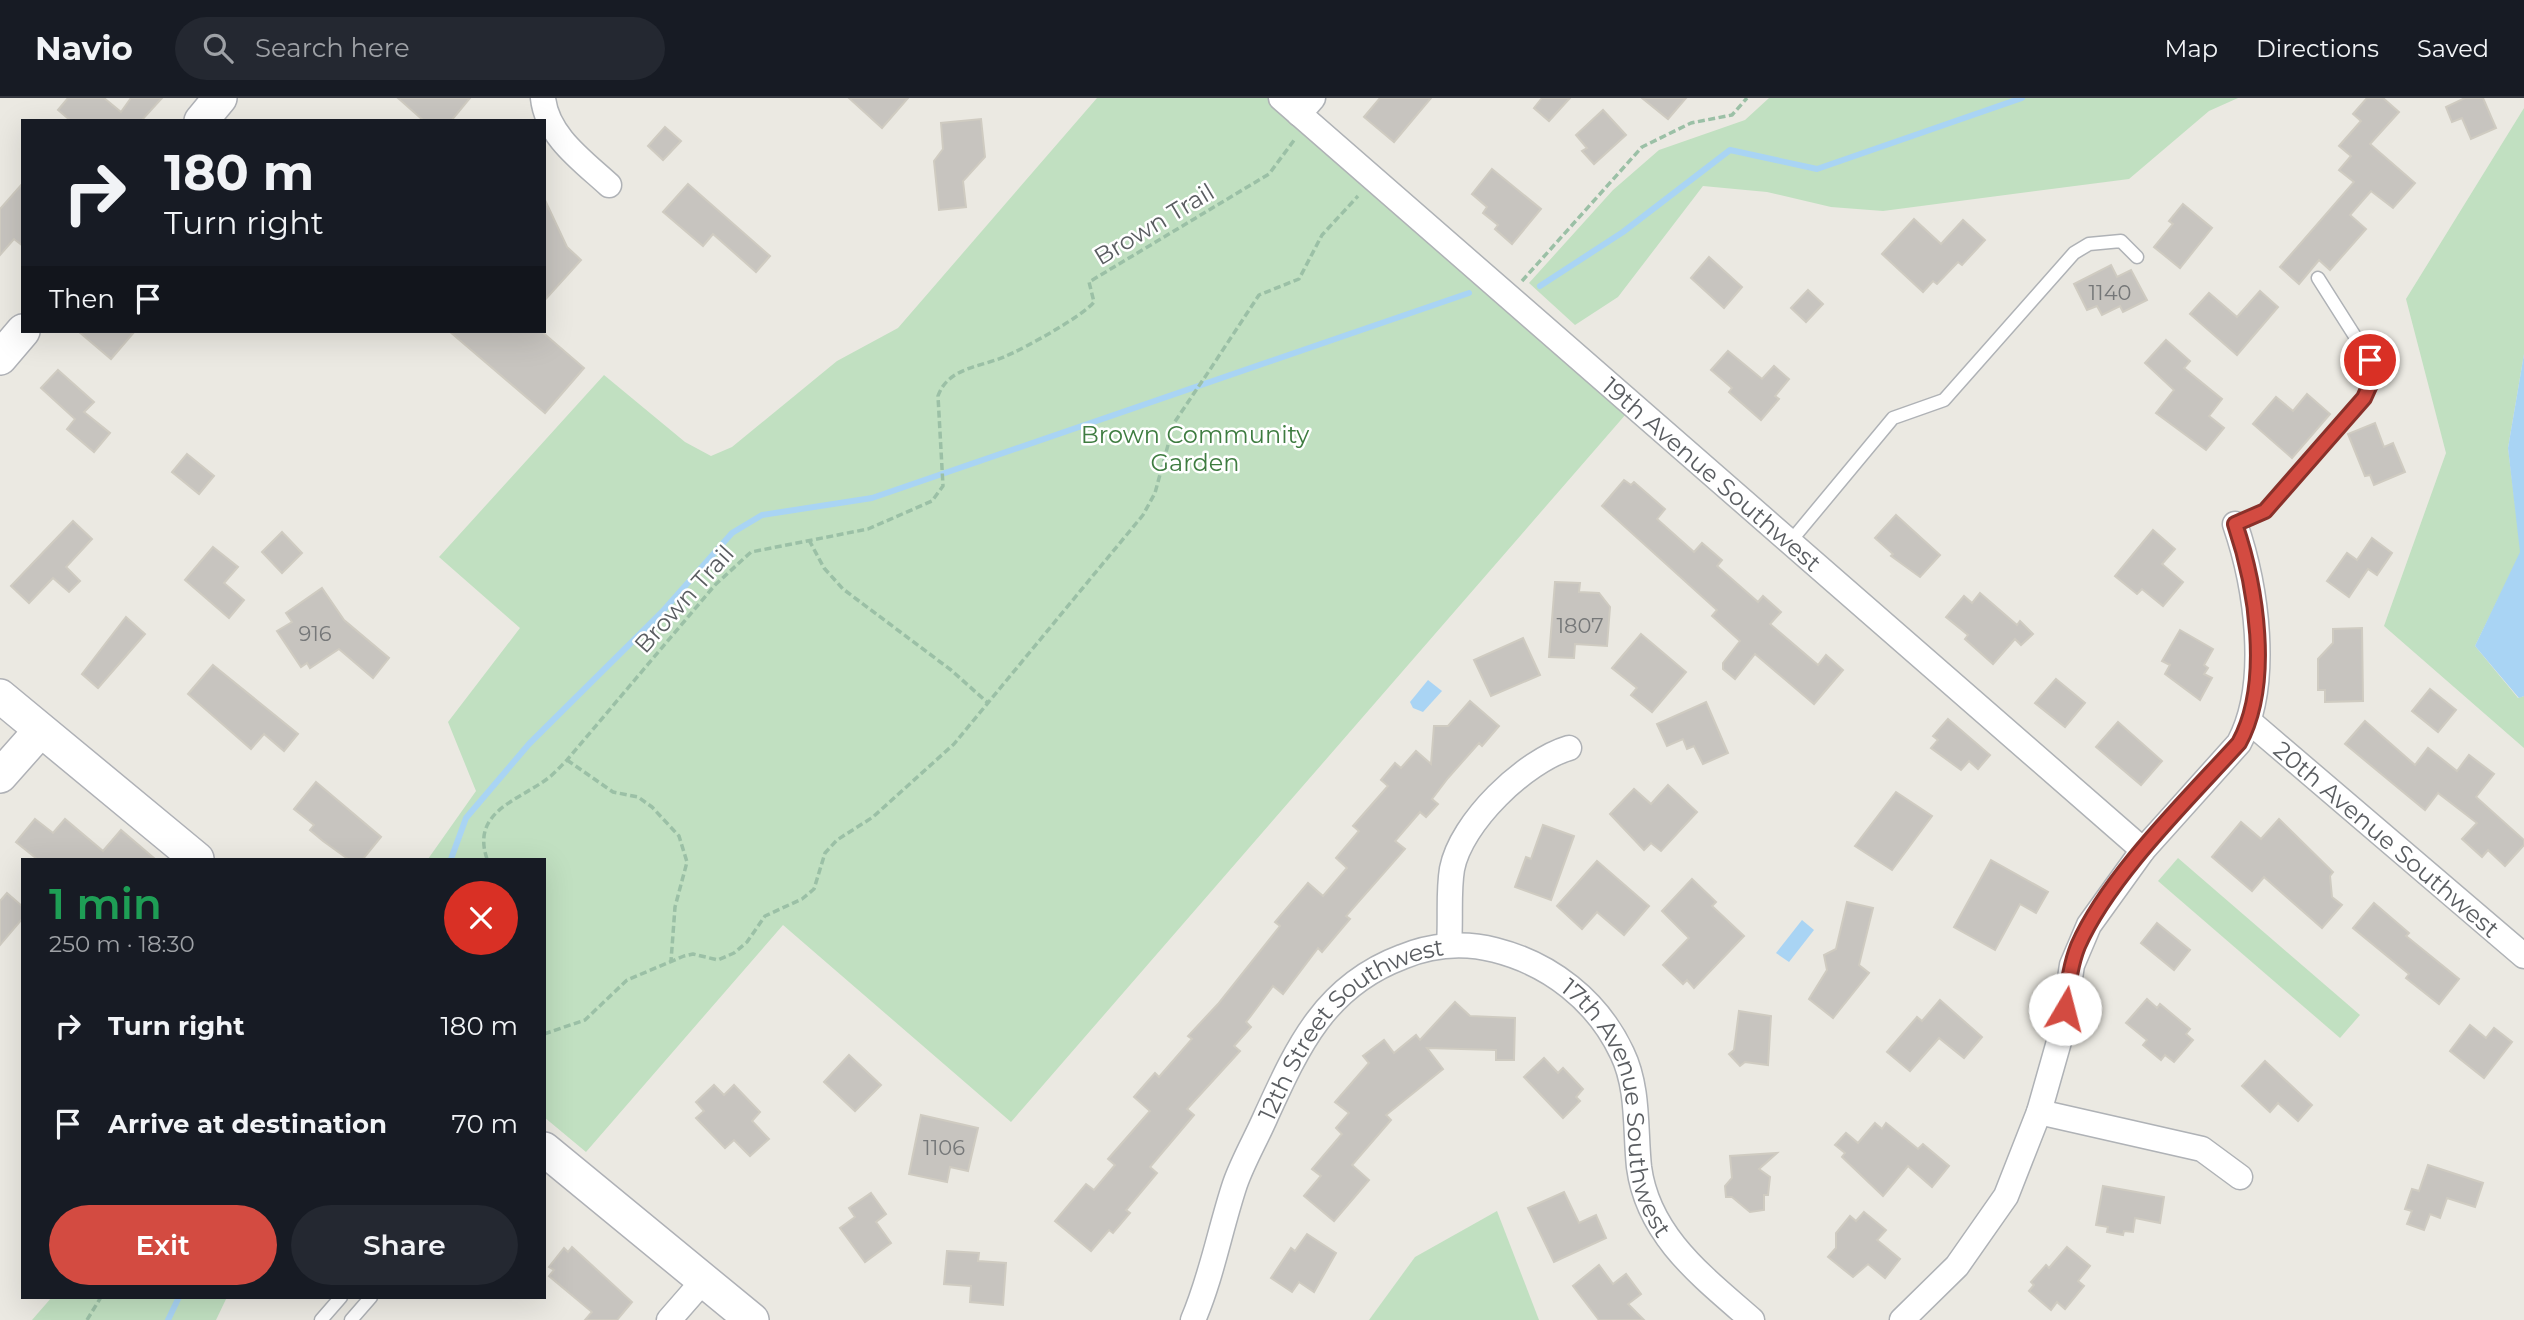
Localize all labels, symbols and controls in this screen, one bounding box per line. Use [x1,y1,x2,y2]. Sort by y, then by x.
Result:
search box [175,17,665,80]
text: Navio [35,28,133,68]
icon: search [199,29,237,67]
text: Search here [255,32,410,64]
text: Map [2165,34,2218,63]
text: Directions [2256,34,2379,63]
text: Saved [2417,34,2489,63]
text: 180 m [164,143,314,202]
icon: right [49,147,140,238]
street label: Brown Trail [1089,177,1219,271]
text: Turn right [164,203,324,242]
icon: arrive [129,280,167,318]
house number: 1140 [2089,280,2131,305]
text: Then [49,283,115,315]
pin [2340,330,2400,390]
icon: arrive [2351,341,2389,379]
street label: 19th Avenue Southwest [1597,371,1828,578]
park label: Brown Community Garden [1081,420,1309,477]
street label: Brown Trail [628,539,740,659]
house number: 1807 [1556,613,1604,638]
house number: 916 [298,621,332,646]
street label: 20th Avenue Southwest [2268,735,2506,943]
text: 1 min [49,878,162,930]
button: close [444,881,518,955]
text: 250 m · 18:30 [49,930,195,958]
street label: 12th Street Southwest [1252,932,1446,1125]
street label: 17th Avenue Southwest [1556,972,1678,1243]
position arrow [2028,972,2102,1046]
icon: right [49,1007,87,1045]
text: Turn right [108,1010,244,1042]
text: 180 m [440,1010,518,1042]
icon: arrive [49,1105,87,1143]
text: Arrive at destination [108,1108,387,1140]
text: 70 m [452,1108,518,1140]
house number: 1106 [923,1135,965,1160]
button: Exit [49,1205,277,1285]
button: Share [291,1205,518,1285]

